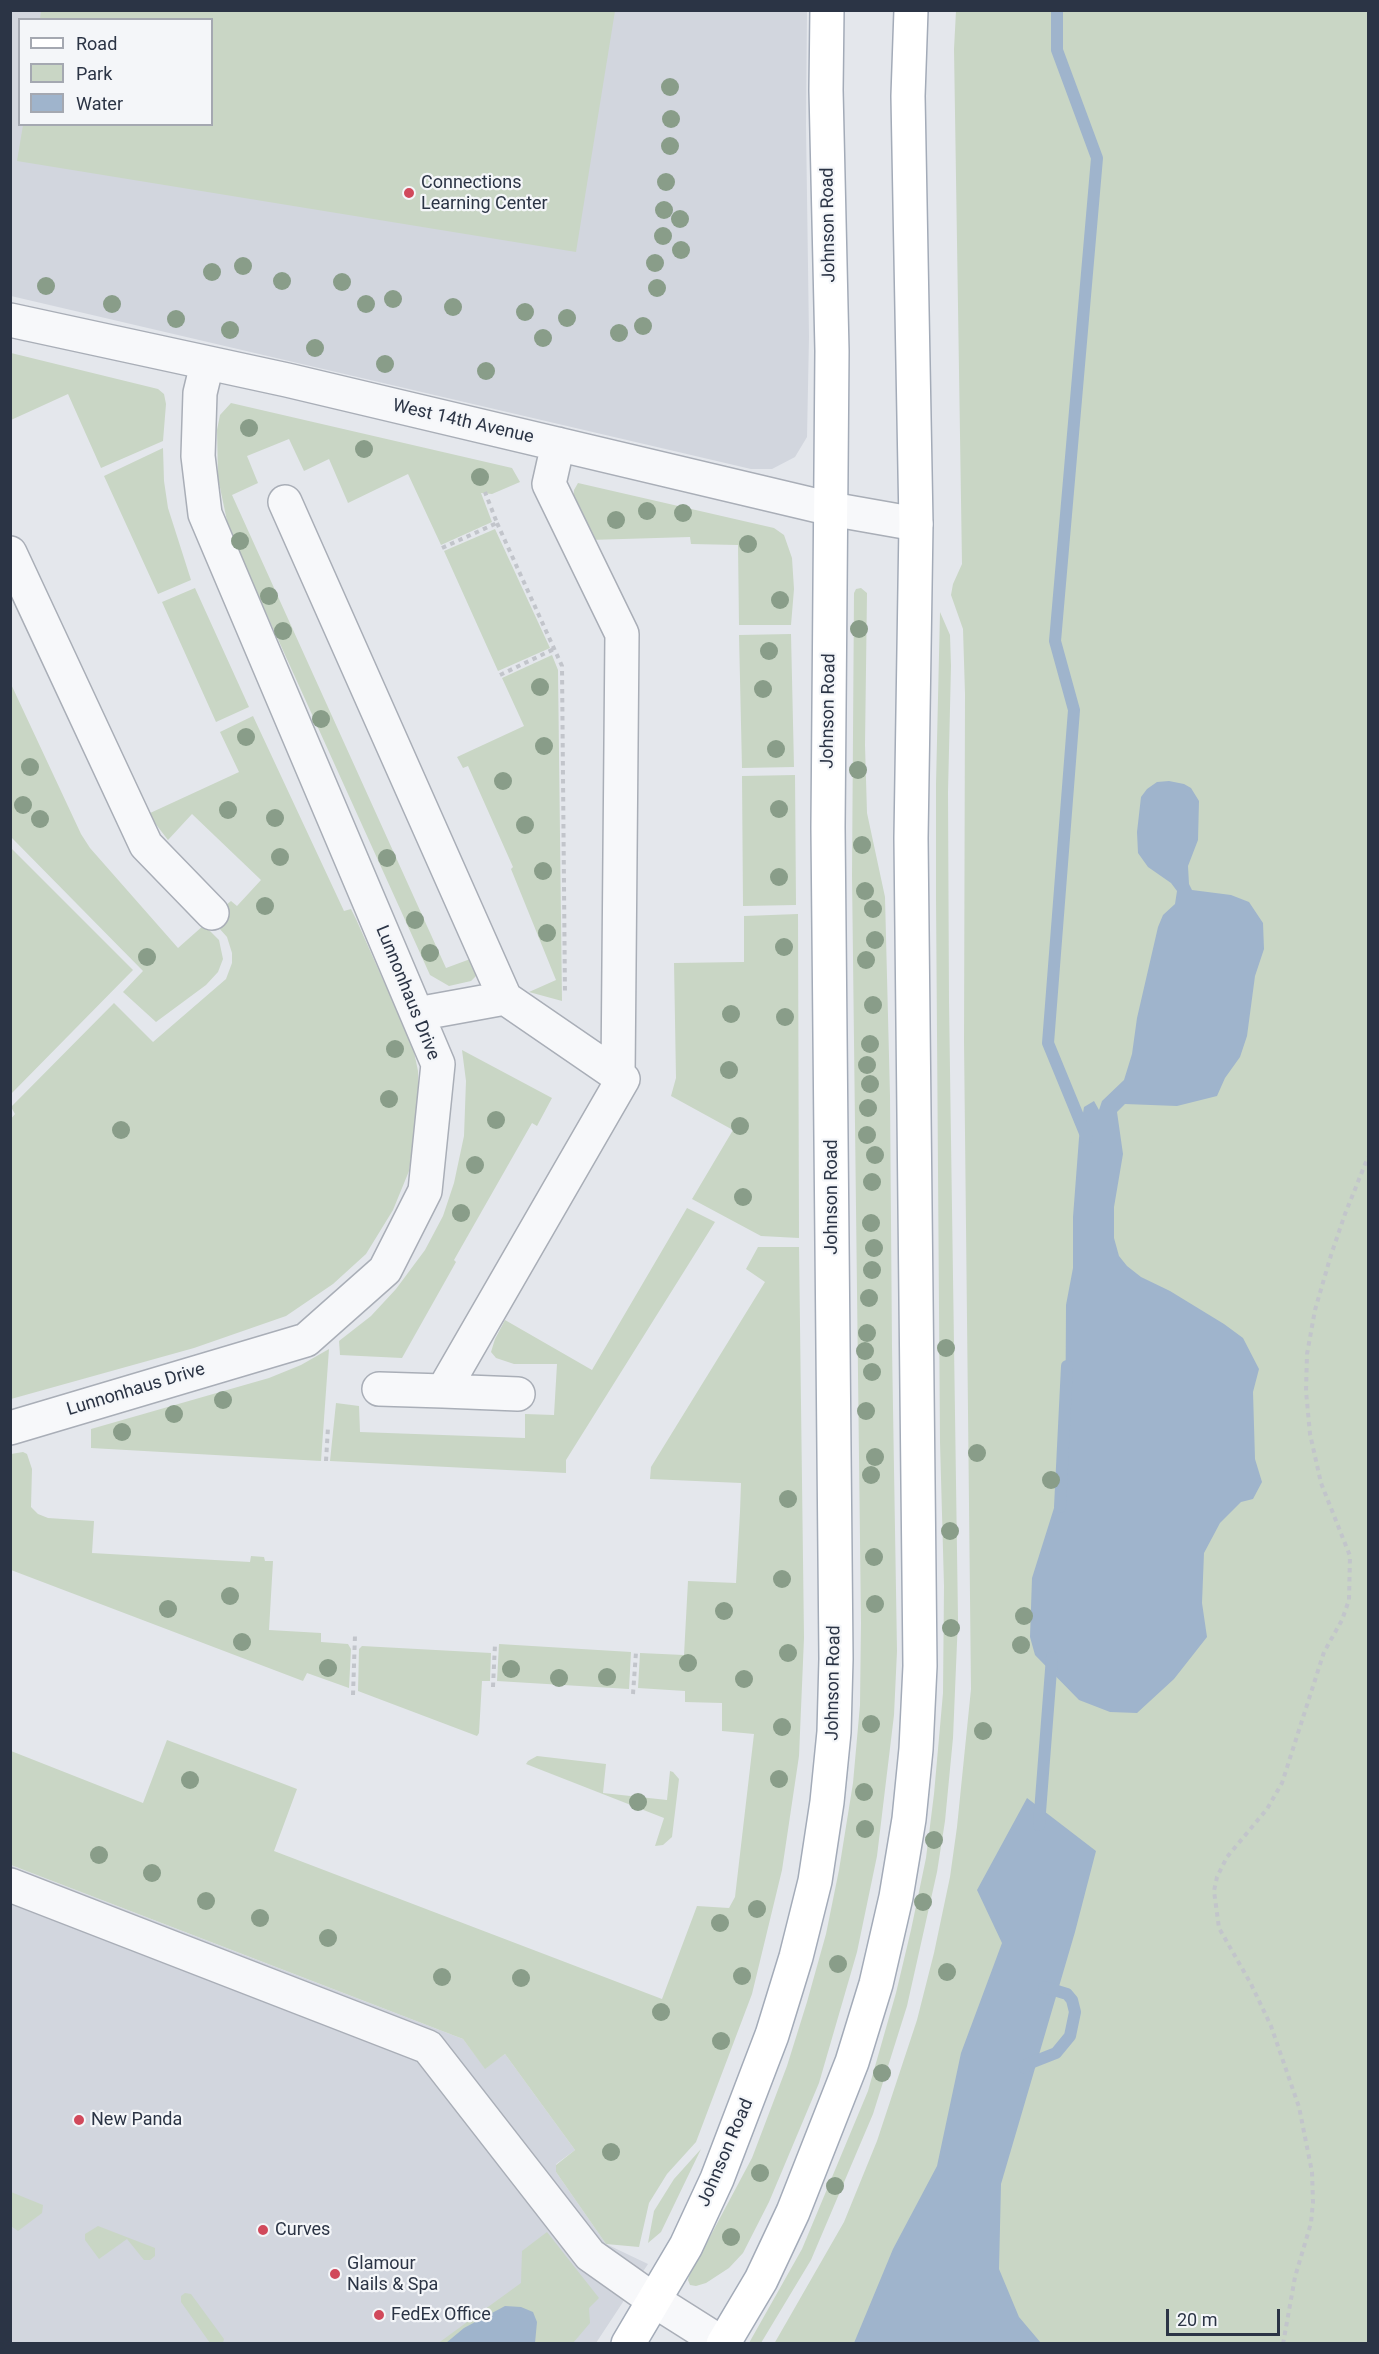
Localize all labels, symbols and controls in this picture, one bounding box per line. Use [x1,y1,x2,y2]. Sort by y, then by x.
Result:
legend [18,18,213,126]
text: Road [76,33,117,54]
text: Park [76,63,112,84]
text: Water [76,93,123,114]
street label: Johnson Road [817,167,841,283]
place label: Connections Learning Center [421,172,548,214]
marker: Connections Learning Center [402,186,416,200]
street label: West 14th Avenue [390,395,536,449]
street label: Johnson Road [817,653,841,769]
street label: Lunnonhaus Drive [370,923,444,1063]
street label: Johnson Road [821,1139,843,1255]
street label: Lunnonhaus Drive [64,1359,208,1421]
street label: Johnson Road [822,1625,846,1741]
street label: Johnson Road [694,2096,758,2210]
place label: New Panda [91,2109,182,2131]
marker: New Panda [72,2113,86,2127]
place label: Curves [275,2219,330,2241]
marker: Curves [256,2223,270,2237]
place label: Glamour Nails & Spa [347,2253,438,2296]
marker: Glamour Nails & Spa [328,2267,342,2281]
scale bar [1169,2297,1283,2335]
place label: FedEx Office [391,2304,491,2326]
marker: FedEx Office [372,2308,386,2322]
text: 20 m [1177,2309,1217,2330]

